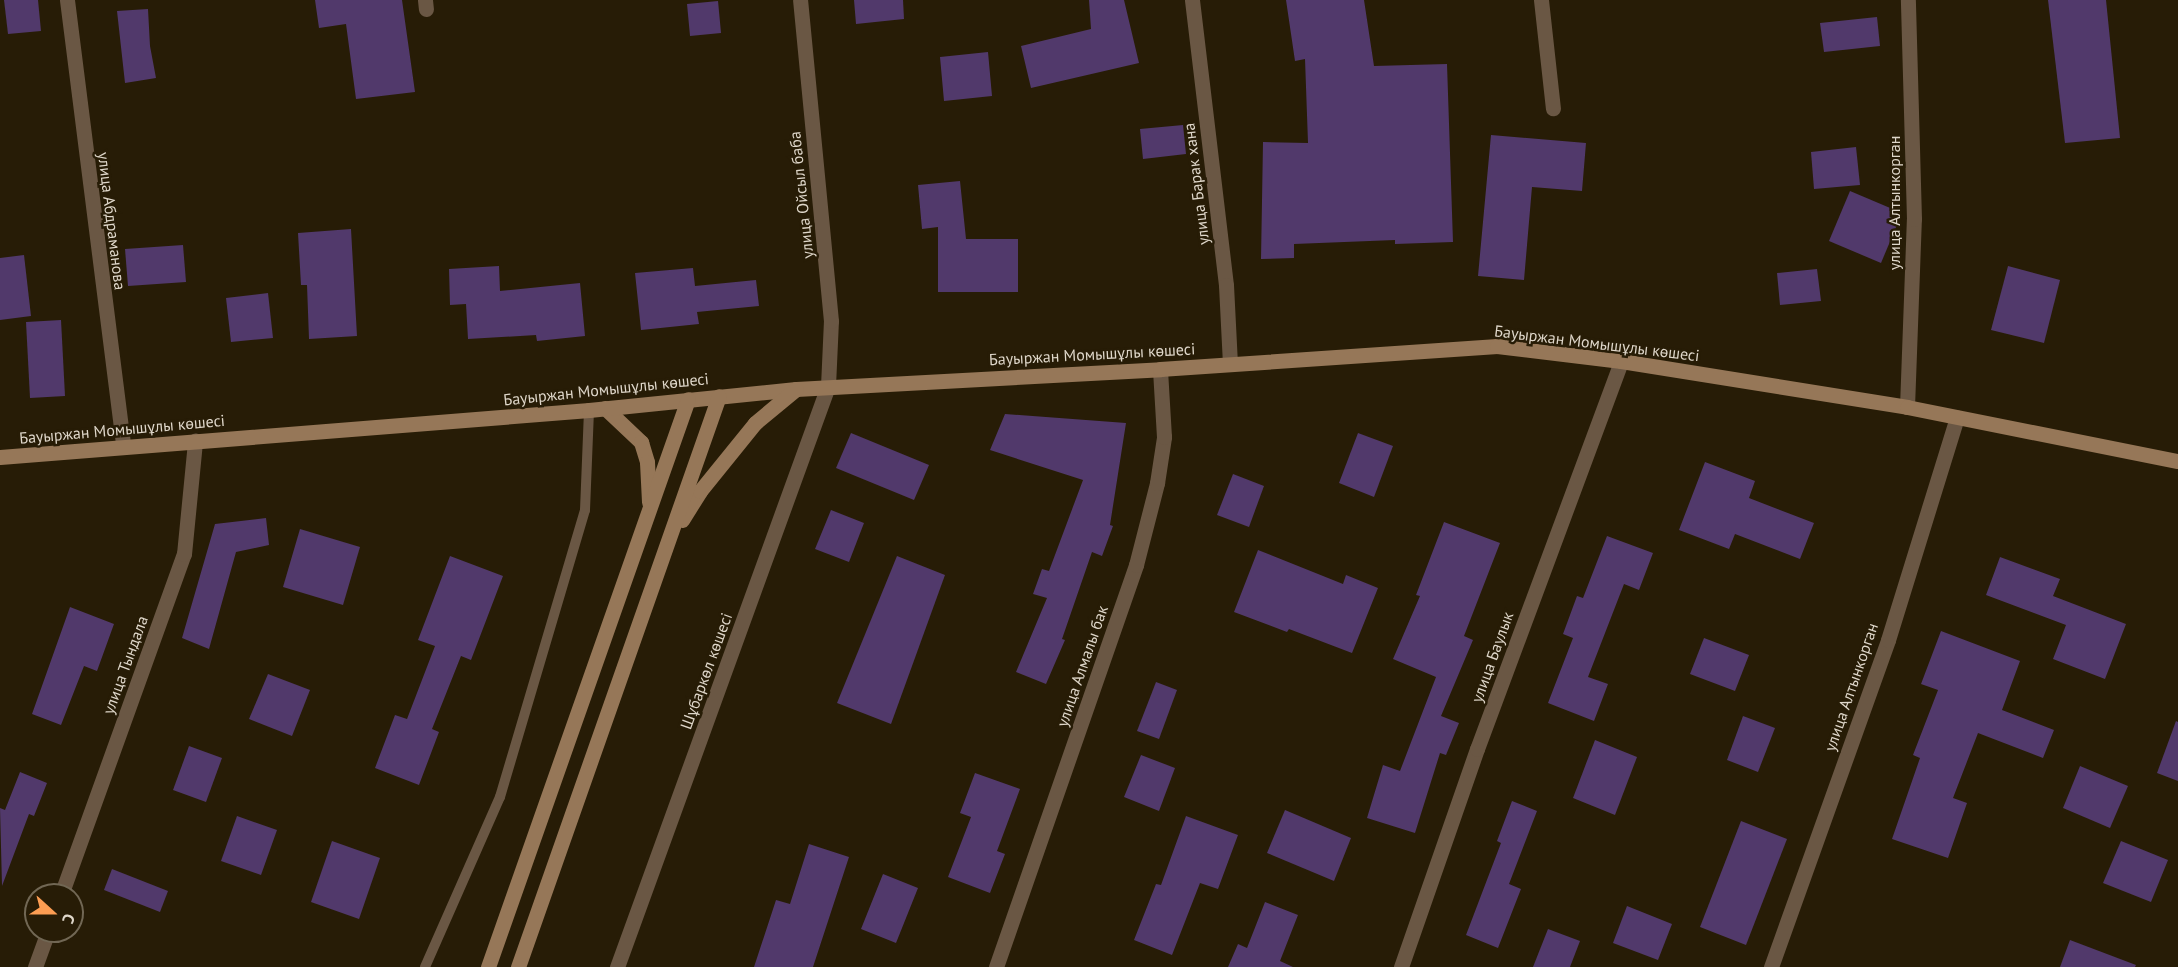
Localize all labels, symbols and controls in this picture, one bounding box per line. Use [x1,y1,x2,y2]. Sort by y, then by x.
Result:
street label: улица Барак хана [1179,122,1213,246]
street label: улица Ойсыл баба [785,130,817,260]
street label: улица Алтынкорган [1884,135,1904,271]
street label: улица Абдраманова [94,151,130,291]
street label: Бауыржан Момышұлы көшесі [1493,321,1701,365]
street label: Бауыржан Момышұлы көшесі [988,339,1196,369]
street label: Бауыржан Момышұлы көшесі [502,369,710,409]
street label: Бауыржан Момышұлы көшесі [18,410,226,448]
street label: улица Алмалы бак [1052,603,1112,729]
street label: улица Баулык [1467,609,1517,705]
street label: Шұбаркөл көшесі [676,610,736,732]
street label: улица Тындала [98,613,152,717]
street label: улица Алтынкорган [1820,620,1882,754]
north arrow [24,883,84,943]
text: С [58,911,80,926]

